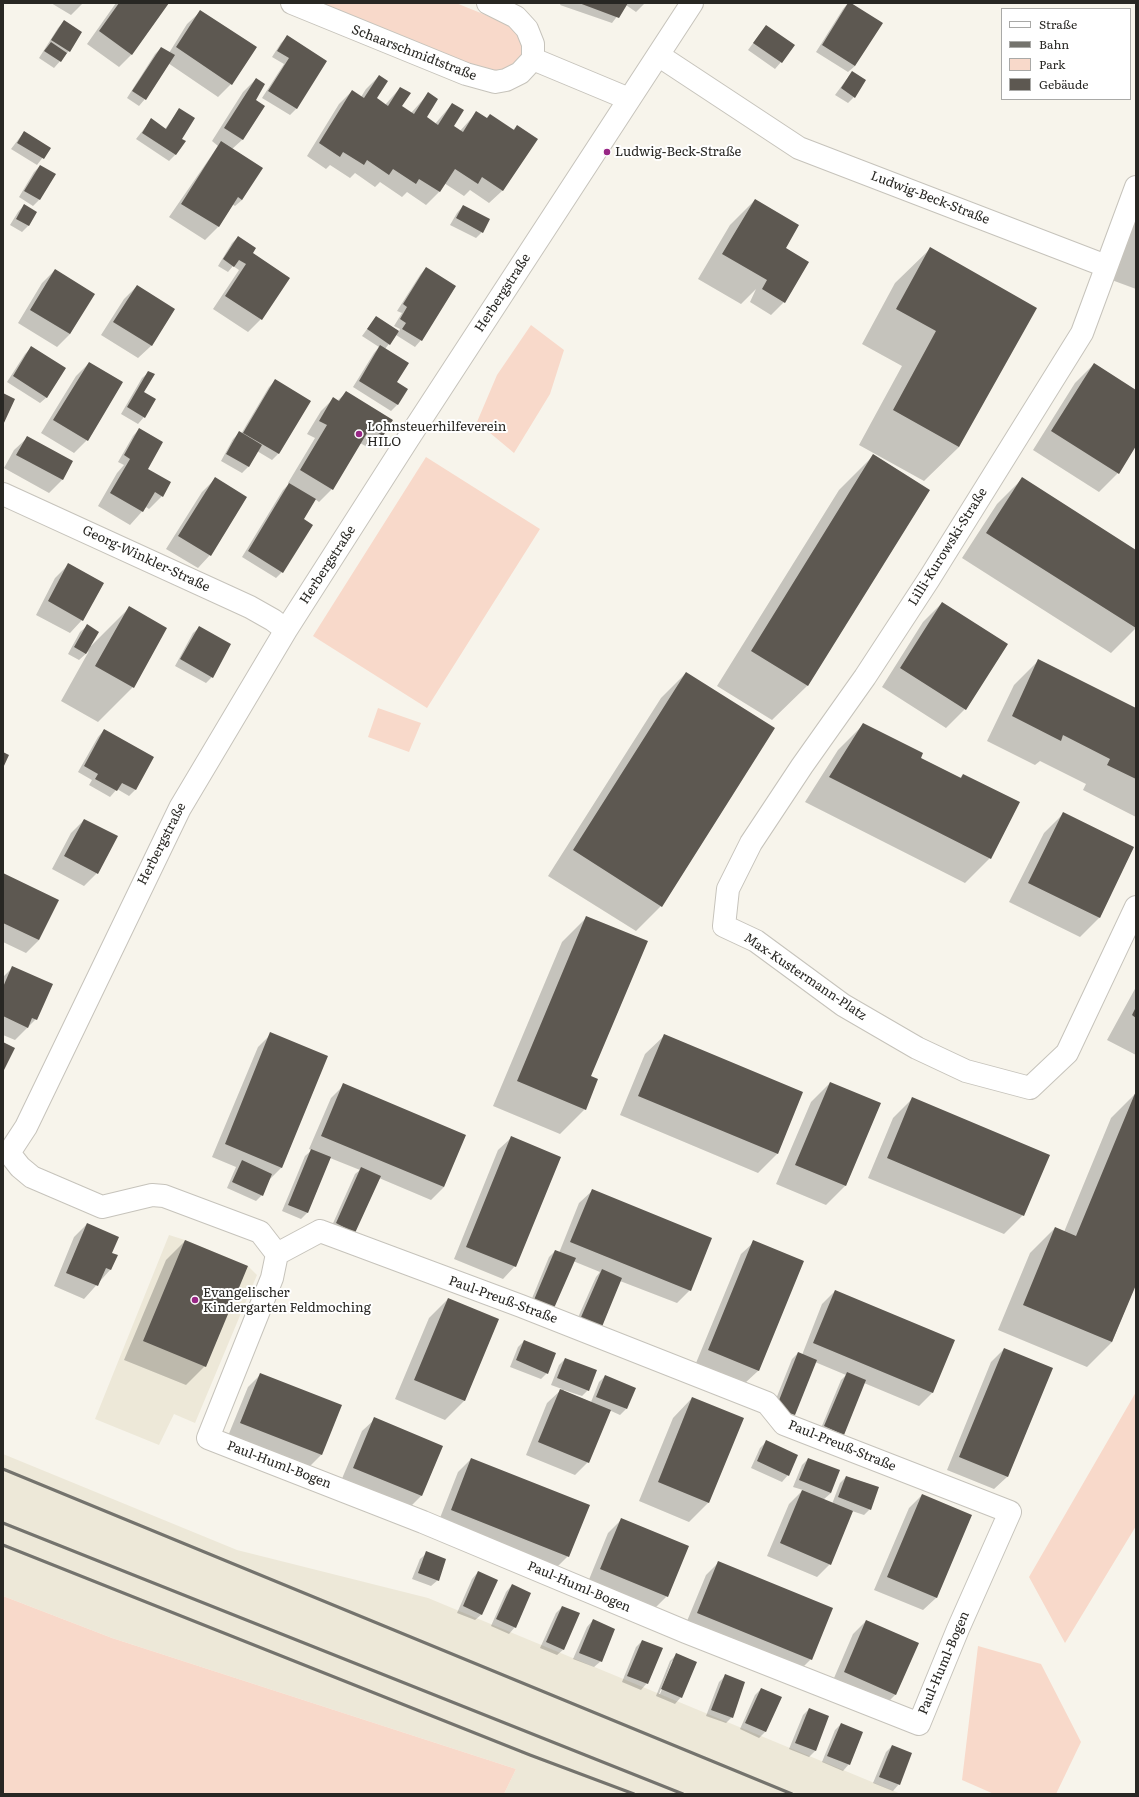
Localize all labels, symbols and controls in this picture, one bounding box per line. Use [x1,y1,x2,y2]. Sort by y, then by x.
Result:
legend [1001,8,1131,100]
text: Straße [1039,15,1077,33]
street label: Schaarschmidtstraße [349,22,479,84]
text: Bahn [1039,35,1069,53]
text: Park [1039,55,1065,73]
text: Gebäude [1039,75,1088,93]
place label: Ludwig-Beck-Straße [615,144,741,160]
marker: Ludwig-Beck-Straße [602,147,612,157]
street label: Ludwig-Beck-Straße [868,168,992,228]
street label: Herbergstraße [472,251,534,335]
place label: Lohnsteuerhilfeverein HILO [367,419,506,450]
marker: Lohnsteuerhilfeverein HILO [354,429,364,439]
street label: Lilli-Kurowski-Straße [905,485,991,609]
street label: Georg-Winkler-Straße [80,523,212,595]
street label: Herbergstraße [297,523,359,607]
street label: Herbergstraße [135,800,189,888]
street label: Max-Kustermann-Platz [741,930,869,1024]
street label: Paul-Preuß-Straße [446,1273,560,1327]
place label: Evangelischer Kindergarten Feldmoching [203,1285,371,1316]
marker: Evangelischer Kindergarten Feldmoching [190,1295,200,1305]
street label: Paul-Preuß-Straße [786,1417,898,1475]
street label: Paul-Huml-Bogen [225,1438,333,1492]
street label: Paul-Huml-Bogen [525,1558,633,1616]
street label: Paul-Huml-Bogen [915,1609,973,1717]

